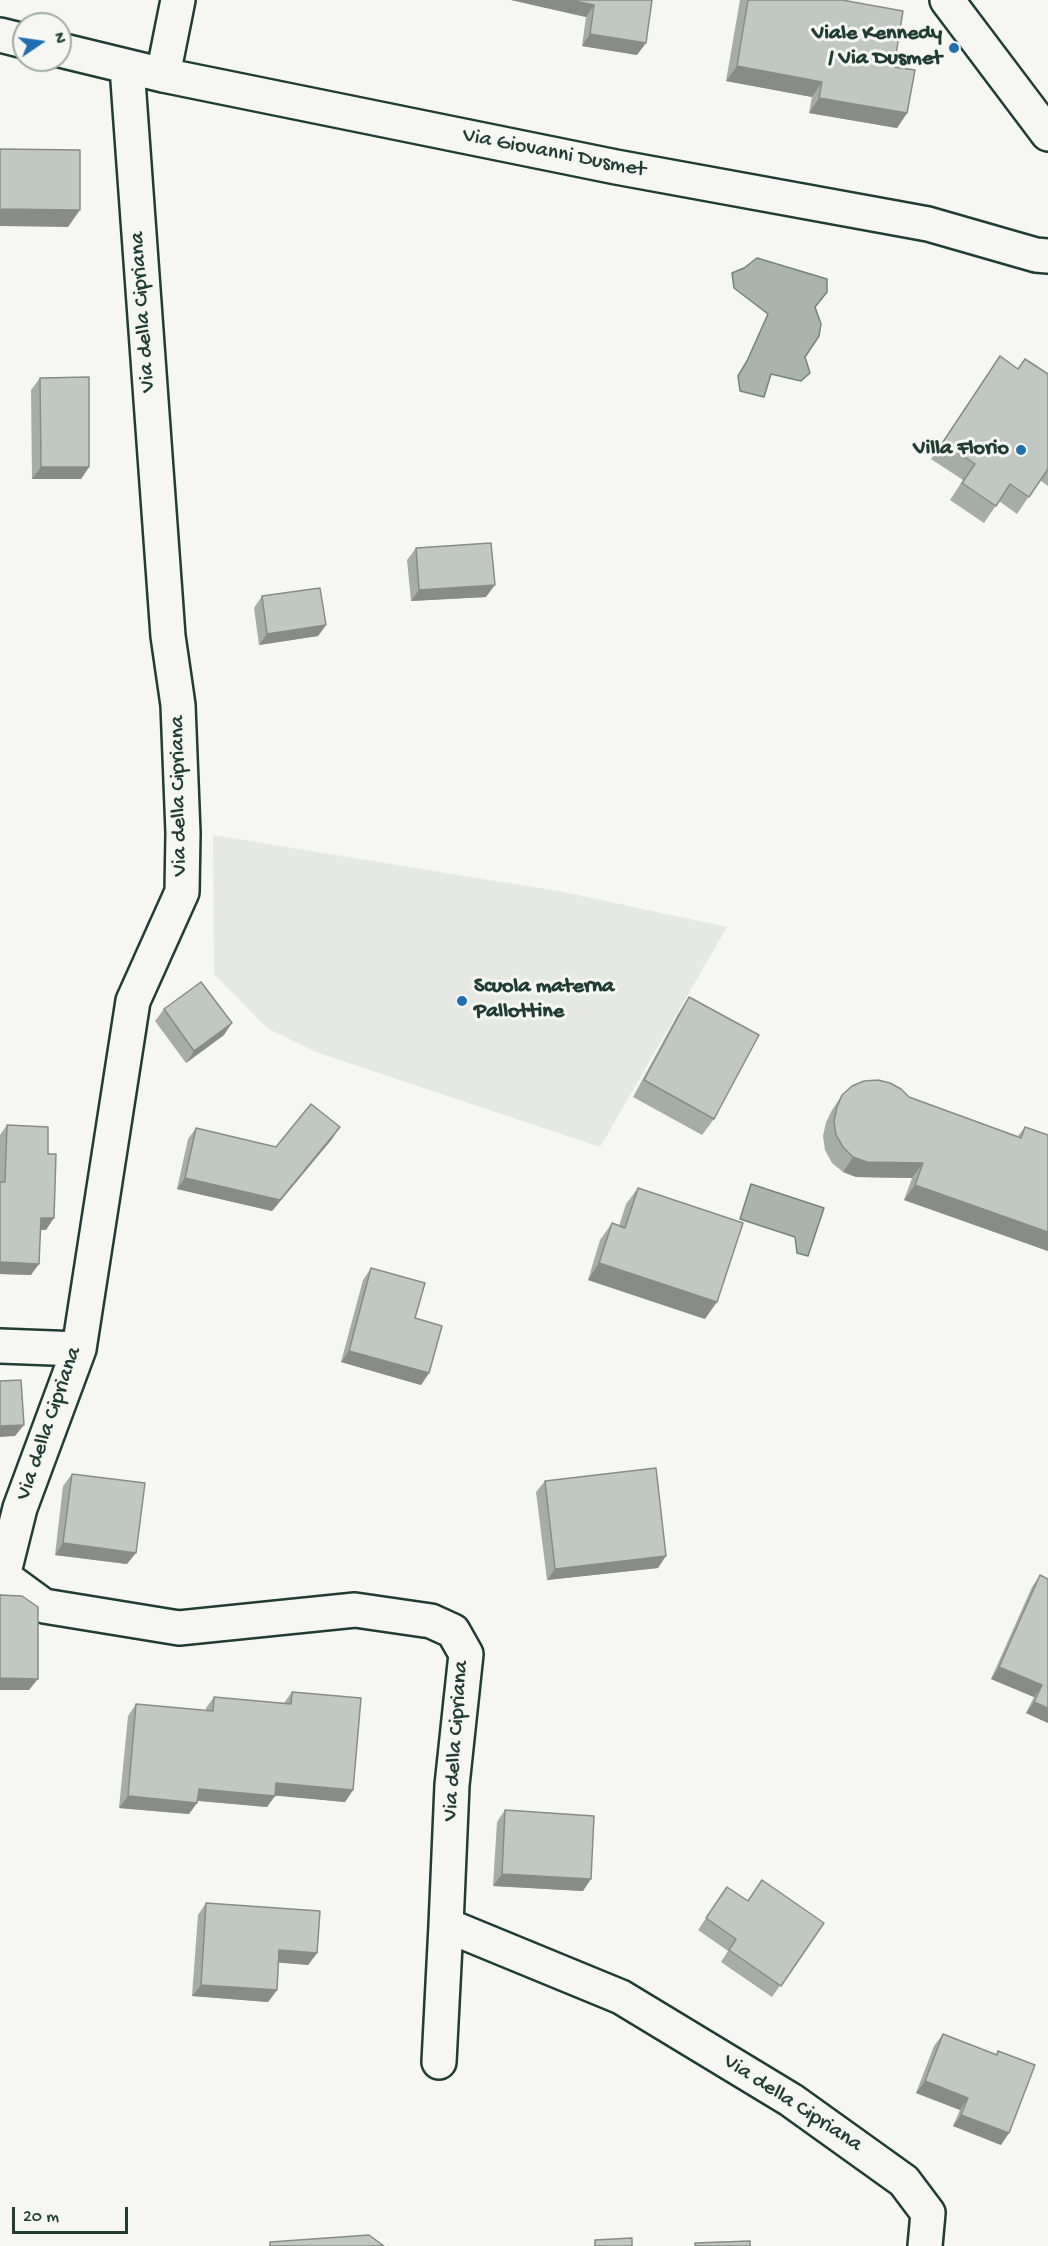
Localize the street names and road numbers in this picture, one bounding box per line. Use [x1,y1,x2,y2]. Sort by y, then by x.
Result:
street label: Via Giovanni Dusmet [460,123,648,185]
street label: Via della Cipriana [125,231,163,393]
street label: Via della Cipriana [165,715,195,877]
street label: Via della Cipriana [11,1344,89,1504]
street label: Via della Cipriana [438,1660,476,1822]
street label: Via della Cipriana [717,2049,867,2159]

